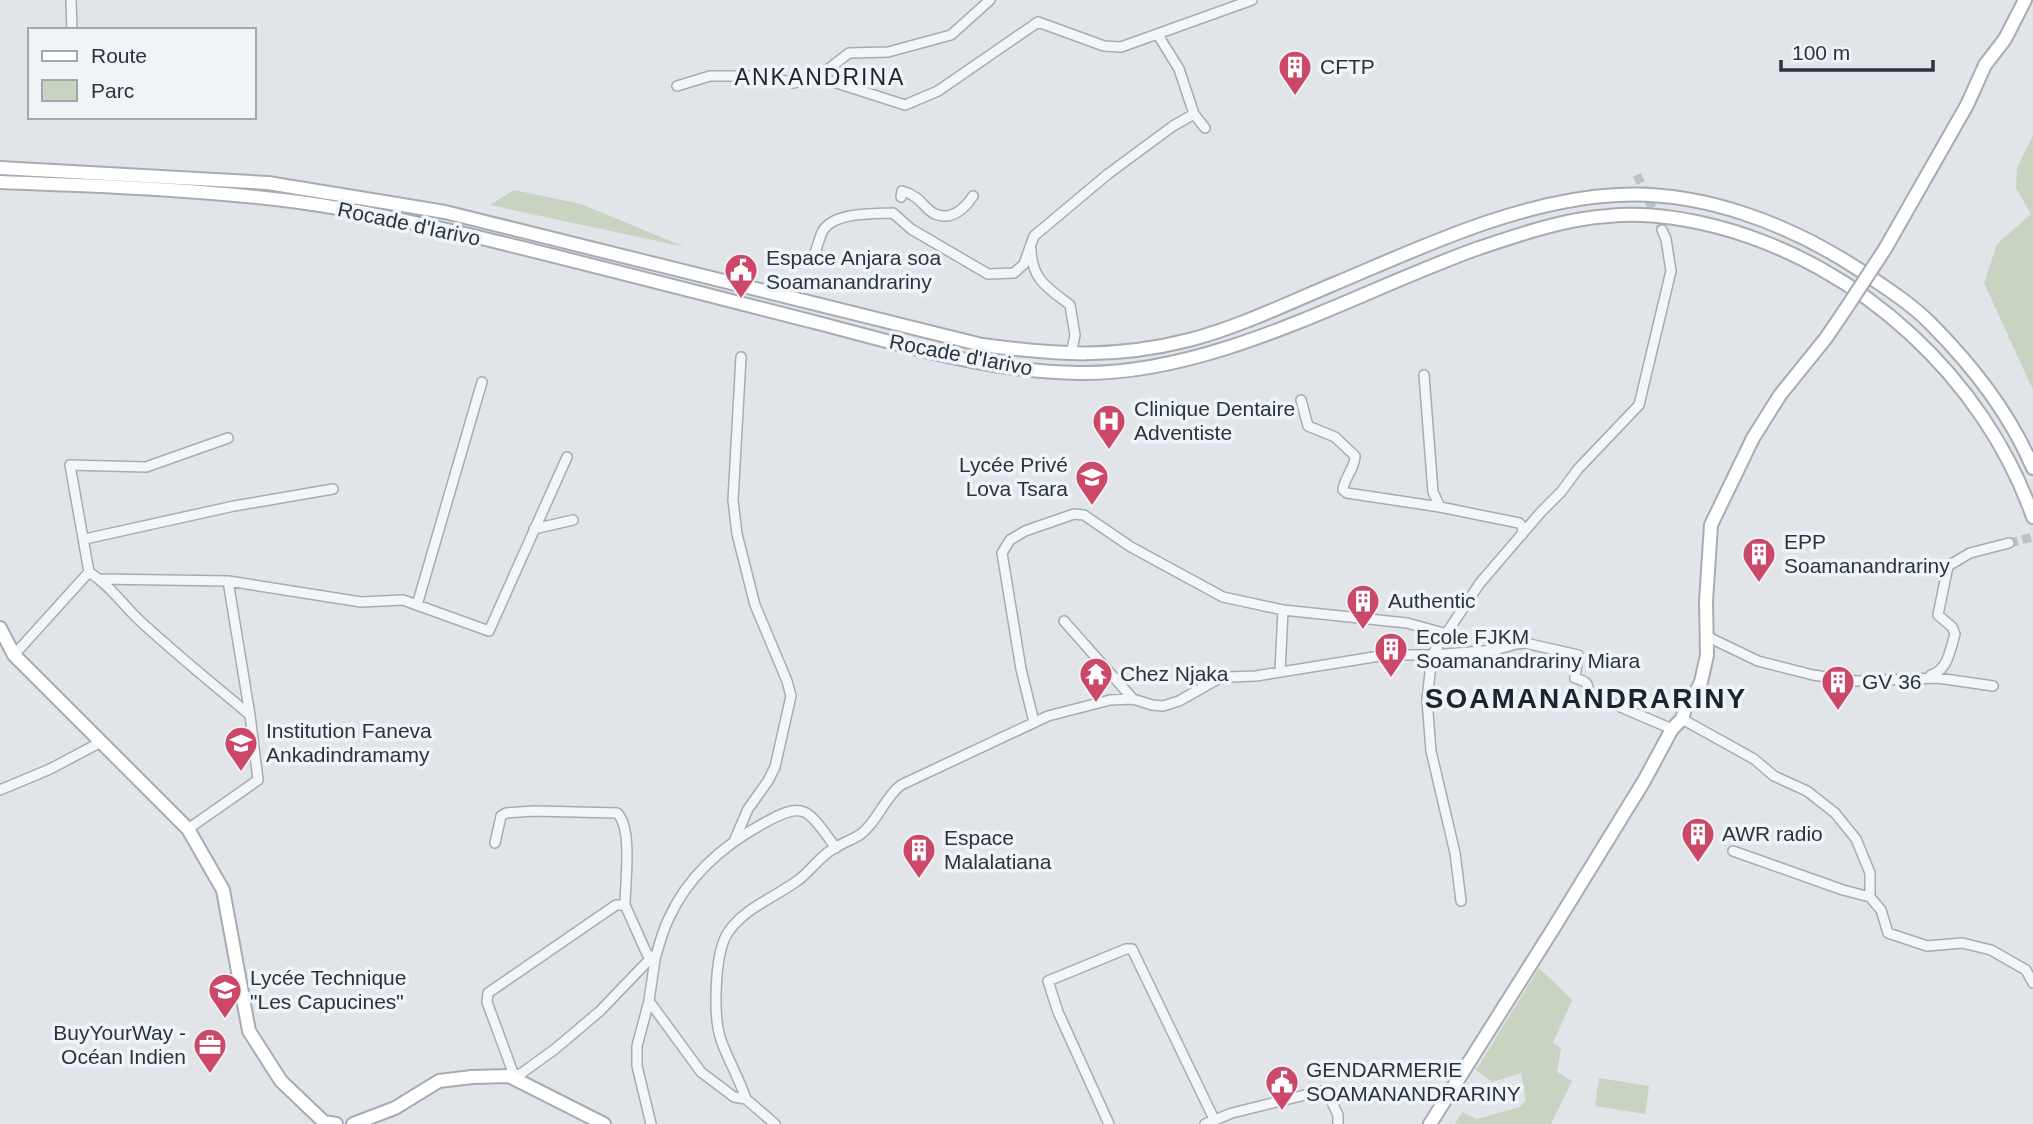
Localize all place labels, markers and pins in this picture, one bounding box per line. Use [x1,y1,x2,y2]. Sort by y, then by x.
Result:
building icon: CFTP [1276,48,1314,97]
place label: CFTP [1320,55,1375,78]
place label: Espace Anjara soa Soamanandrariny [766,246,941,293]
public building icon: Espace Anjara soa Soamanandrariny [722,251,760,300]
place label: Clinique Dentaire Adventiste [1134,397,1295,444]
hospital icon: Clinique Dentaire Adventiste [1090,402,1128,451]
place label: Lycée Privé Lova Tsara [959,453,1068,500]
school or university icon: Lycée Privé Lova Tsara [1073,458,1111,507]
place label: EPP Soamanandrariny [1784,530,1950,577]
building icon: EPP Soamanandrariny [1740,535,1778,584]
building icon: Authentic [1344,582,1382,631]
place label: Authentic [1388,589,1476,612]
place label: Ecole FJKM Soamanandrariny Miara [1416,625,1640,672]
building icon: Ecole FJKM Soamanandrariny Miara [1372,630,1410,679]
temple icon: Chez Njaka [1077,655,1115,704]
place label: Chez Njaka [1120,662,1229,685]
building icon: GV 36 [1819,663,1857,712]
place label: GV 36 [1862,670,1922,693]
place label: Institution Faneva Ankadindramamy [266,719,432,766]
school or university icon: Institution Faneva Ankadindramamy [222,724,260,773]
building icon: AWR radio [1679,815,1717,864]
place label: AWR radio [1722,822,1823,845]
place label: Espace Malalatiana [944,826,1052,873]
building icon: Espace Malalatiana [900,831,938,880]
place label: Lycée Technique "Les Capucines" [250,966,406,1013]
school or university icon: Lycée Technique "Les Capucines" [206,971,244,1020]
place label: BuyYourWay - Océan Indien [53,1021,186,1068]
office icon: BuyYourWay - Océan Indien [191,1026,229,1075]
place label: GENDARMERIE SOAMANANDRARINY [1306,1058,1521,1105]
public building icon: GENDARMERIE SOAMANANDRARINY [1263,1063,1301,1112]

